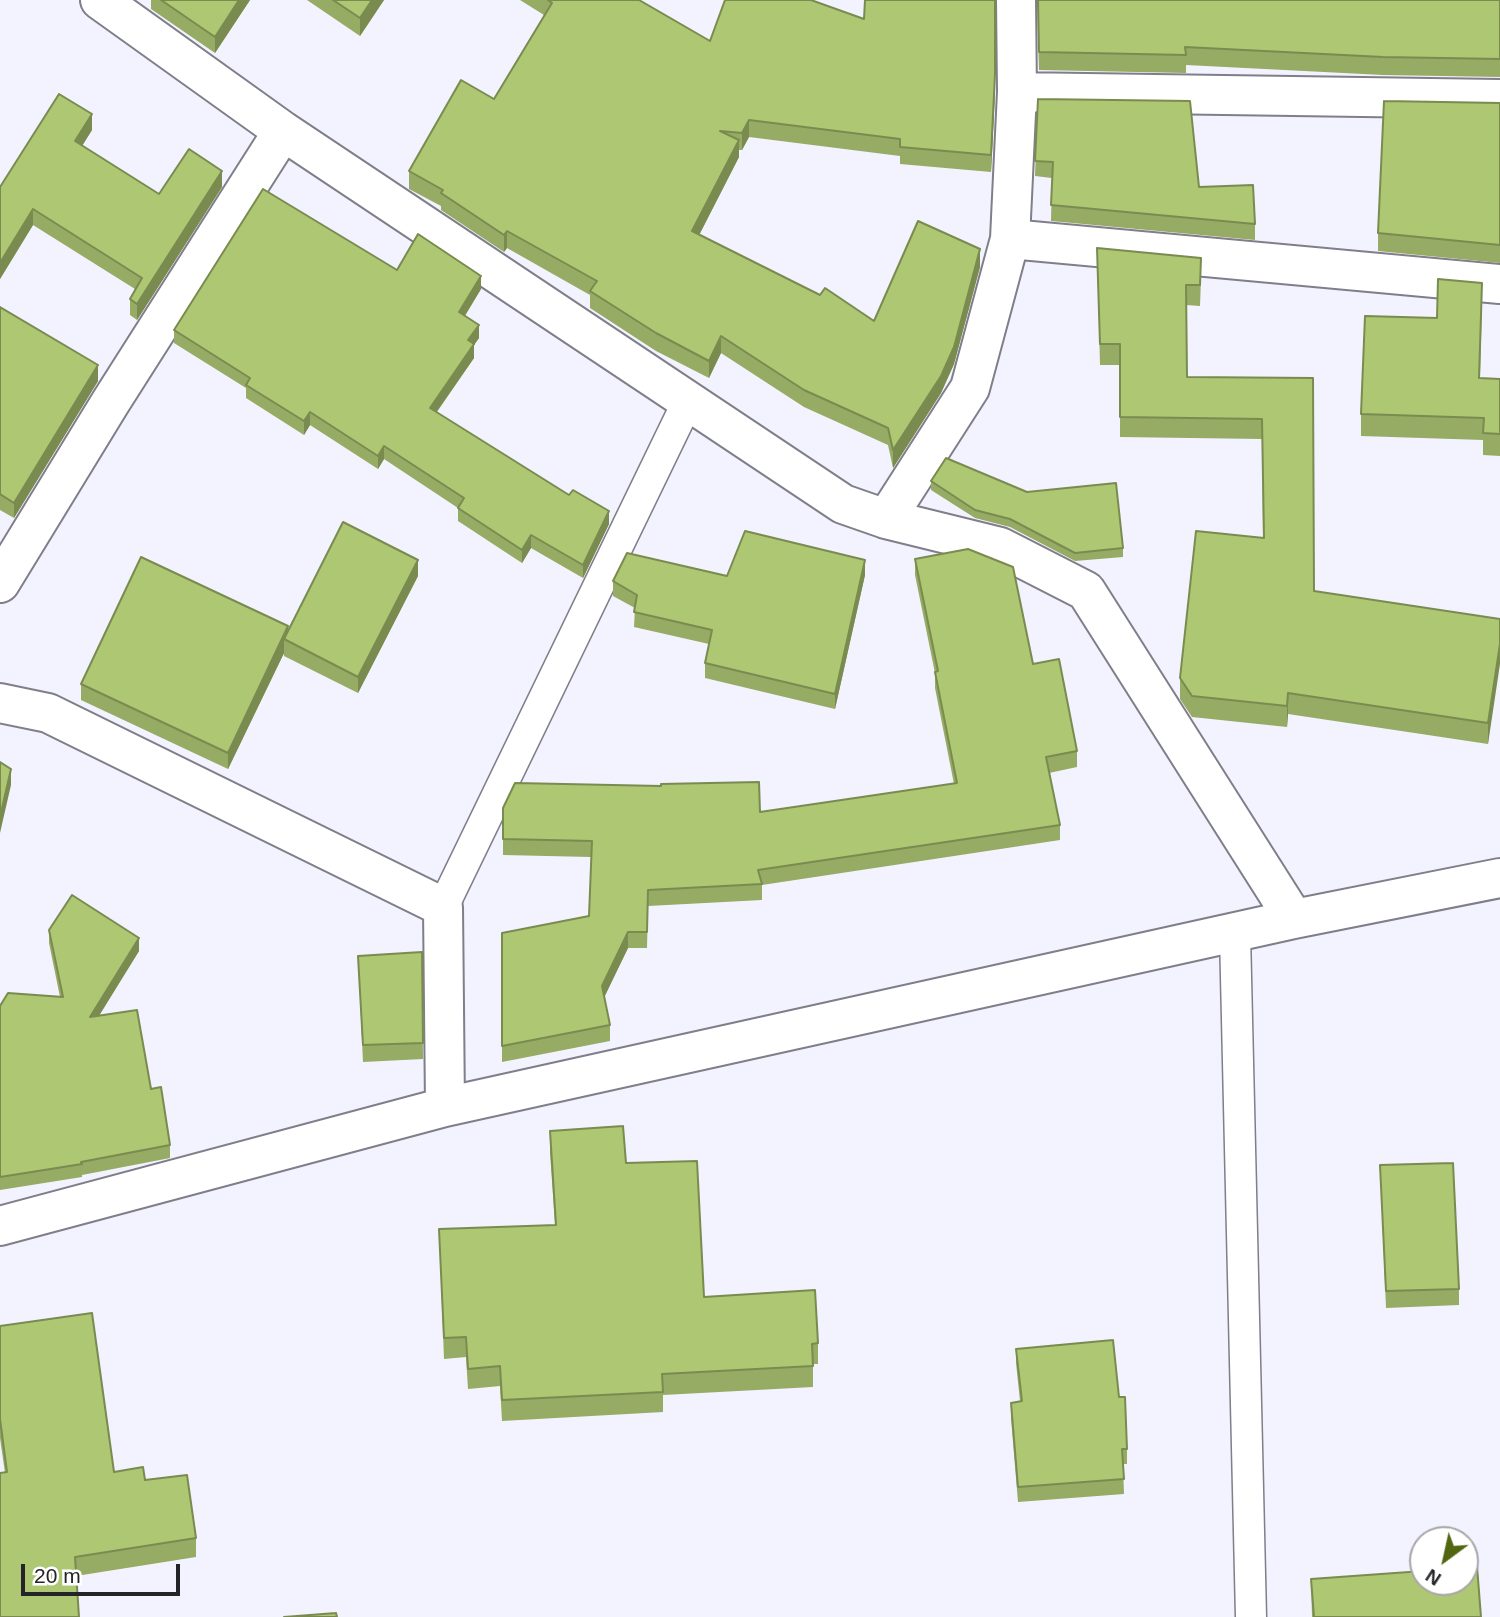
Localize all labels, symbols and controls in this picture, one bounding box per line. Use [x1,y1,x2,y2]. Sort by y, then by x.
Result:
north arrow [1409,1526,1479,1596]
scale bar [24,1550,184,1594]
text: 20 m [34,1564,81,1587]
text: N [1422,1565,1445,1590]

